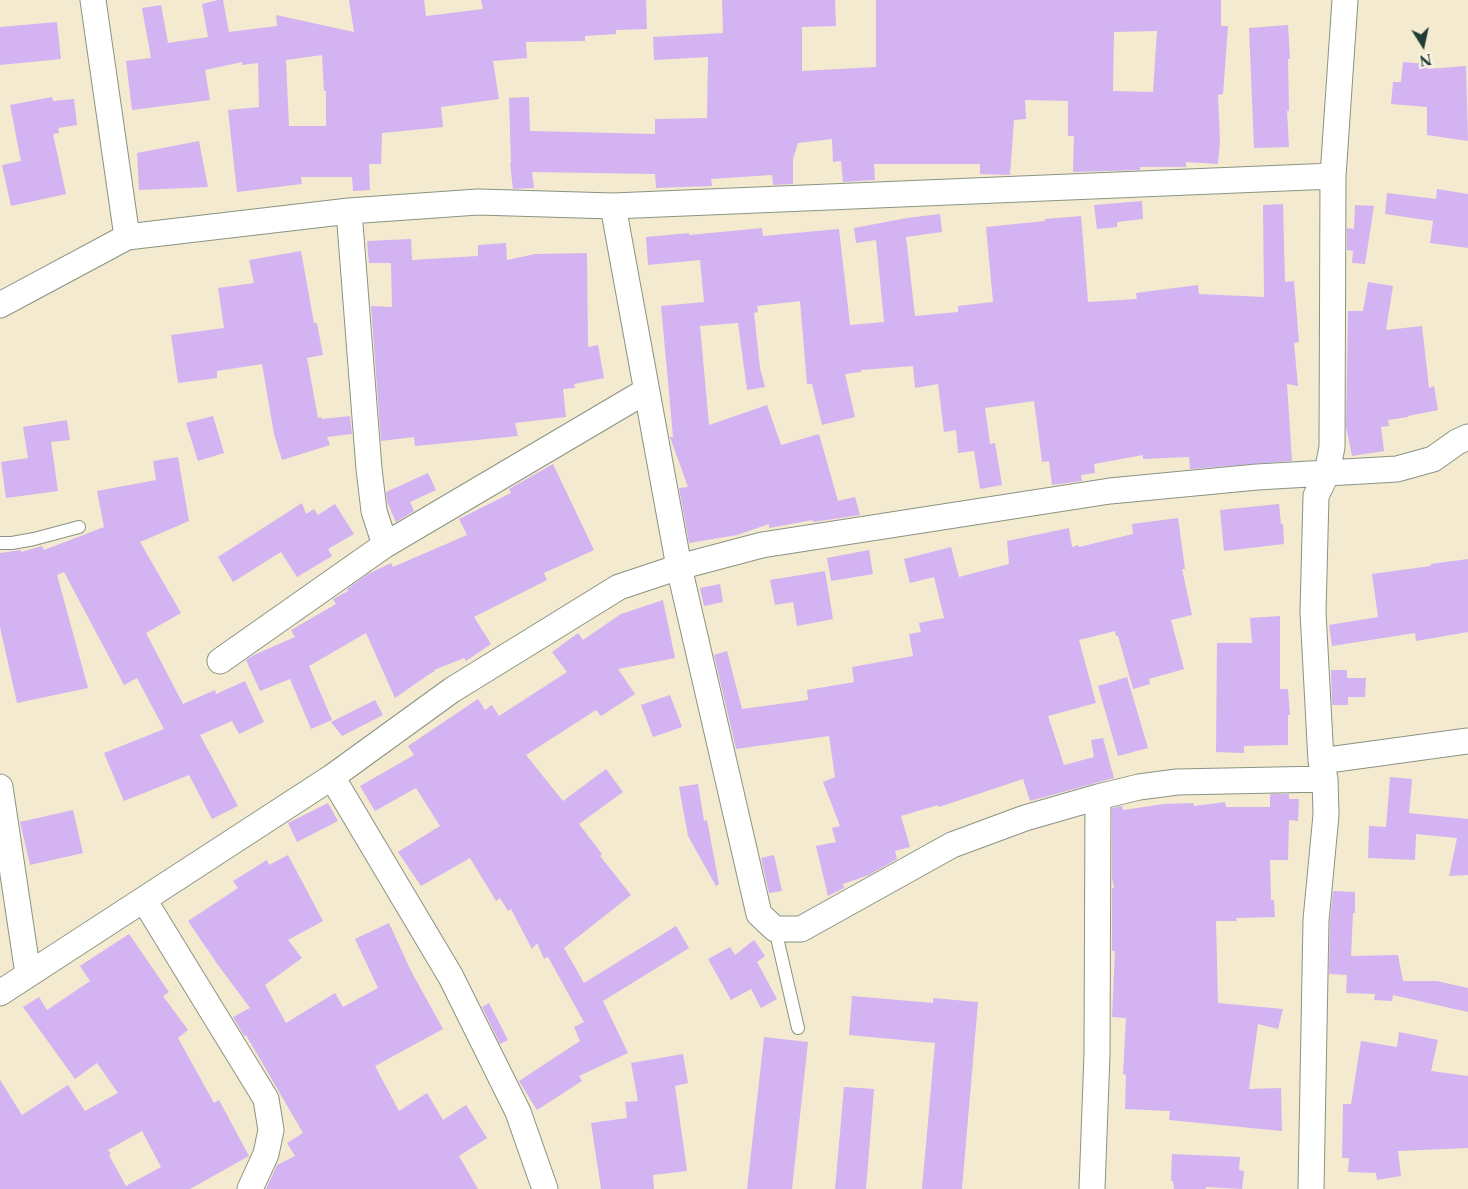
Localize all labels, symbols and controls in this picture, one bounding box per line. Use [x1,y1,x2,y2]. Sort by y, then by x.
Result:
north arrow [1398,20,1448,70]
text: N [1418,50,1433,70]

